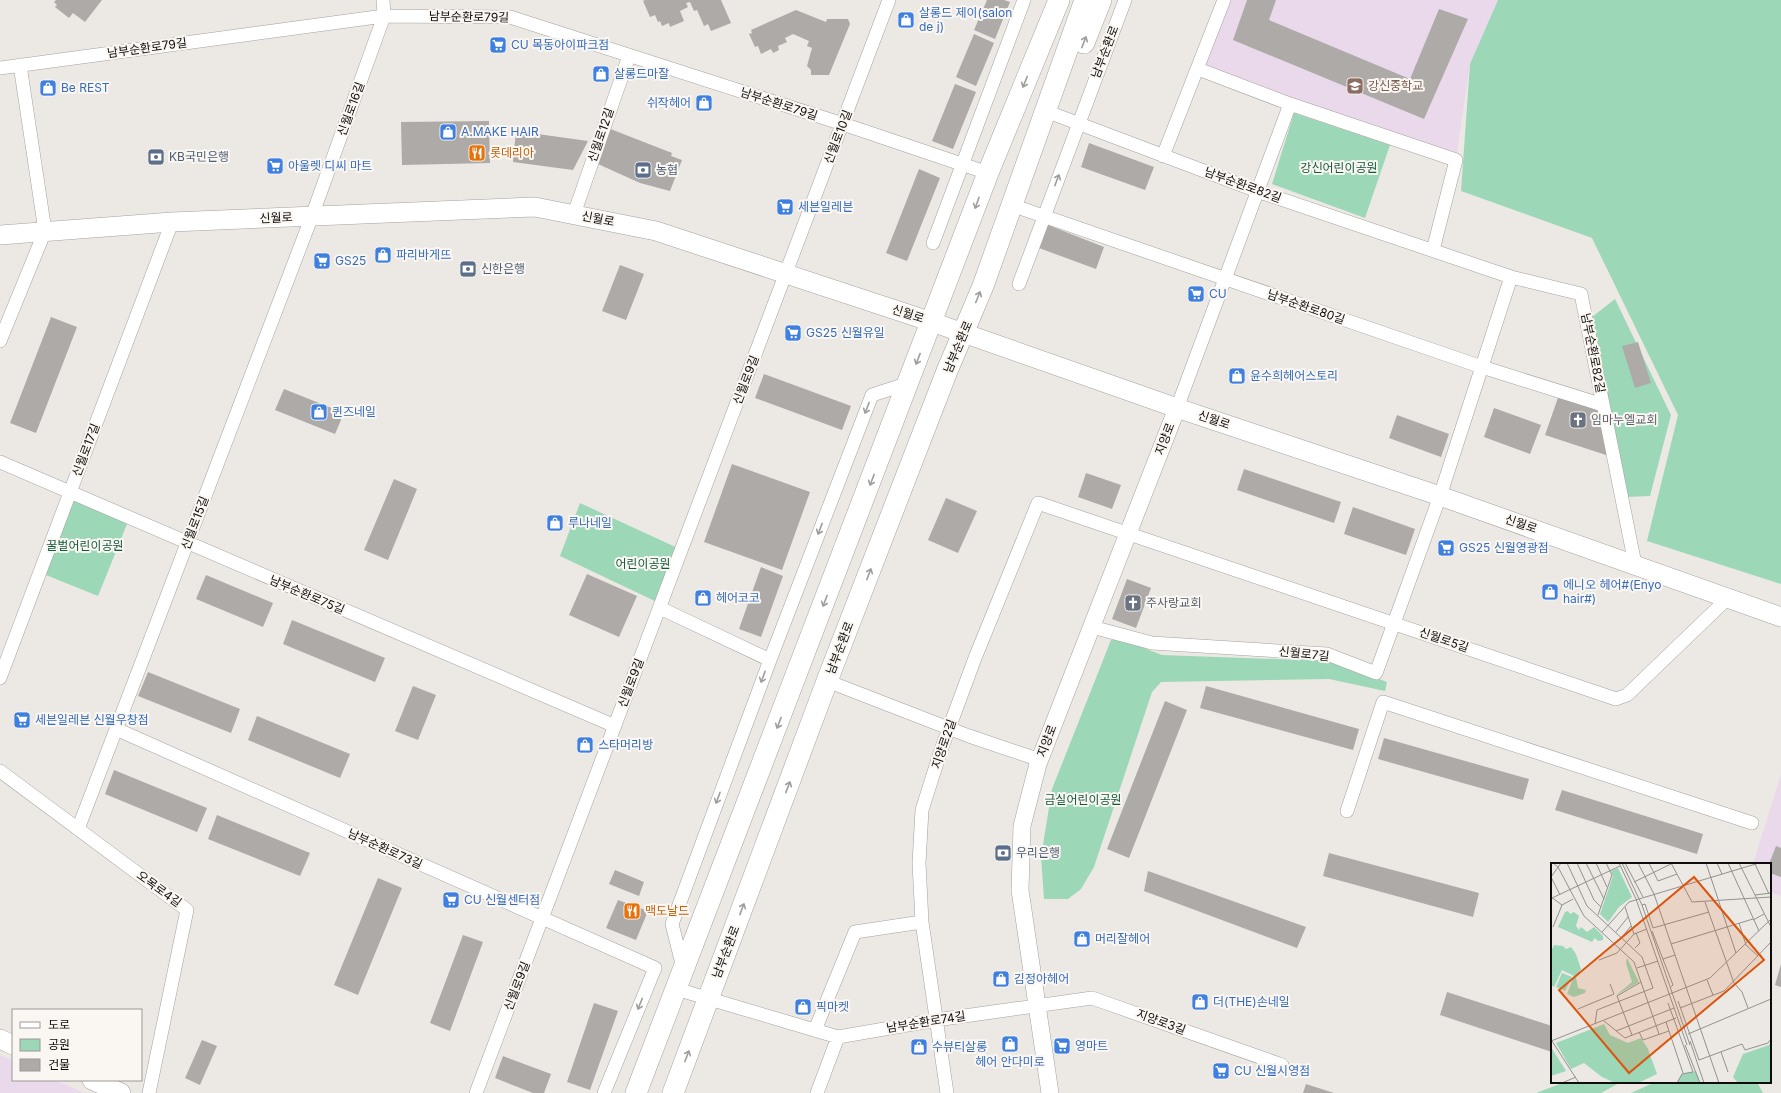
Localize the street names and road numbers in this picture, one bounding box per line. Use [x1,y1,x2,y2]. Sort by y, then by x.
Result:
street label: 남부순환로79길 [429,8,509,25]
street label: 남부순환로 [1088,23,1121,80]
street label: 남부순환로79길 [106,34,188,61]
street label: 신월로16길 [334,80,367,138]
street label: 남부순환로79길 [739,84,820,123]
street label: 신월로12길 [584,106,617,164]
street label: 신월로10길 [820,108,855,166]
street label: 남부순환로82길 [1203,164,1284,205]
street label: 신월로 [580,208,616,229]
street label: 신월로 [259,209,293,226]
street label: 남부순환로80길 [1265,286,1347,327]
street label: 신월로 [890,301,926,326]
street label: 남부순환로82길 [1578,312,1609,394]
street label: 남부순환로 [940,318,975,375]
street label: 신월로9길 [729,353,762,407]
street label: 신월로 [1196,407,1232,432]
street label: 신월로17길 [69,421,103,479]
street label: 지양로 [1152,421,1177,457]
street label: 신월로15길 [177,494,212,552]
street label: 신월로 [1503,511,1539,536]
street label: 남부순환로75길 [267,572,347,617]
street label: 남부순환로 [823,619,856,676]
street label: 신월로5길 [1417,624,1471,655]
street label: 신월로7길 [1278,643,1330,664]
street label: 신월로9길 [614,656,647,710]
street label: 지양로2길 [928,717,959,771]
street label: 지양로 [1034,723,1059,759]
street label: 남부순환로73길 [345,825,425,872]
street label: 오목로4길 [134,867,185,910]
street label: 남부순환로 [709,923,742,980]
street label: 신월로9길 [500,959,533,1013]
street label: 지양로3길 [1134,1006,1188,1037]
street label: 남부순환로74길 [885,1008,967,1035]

